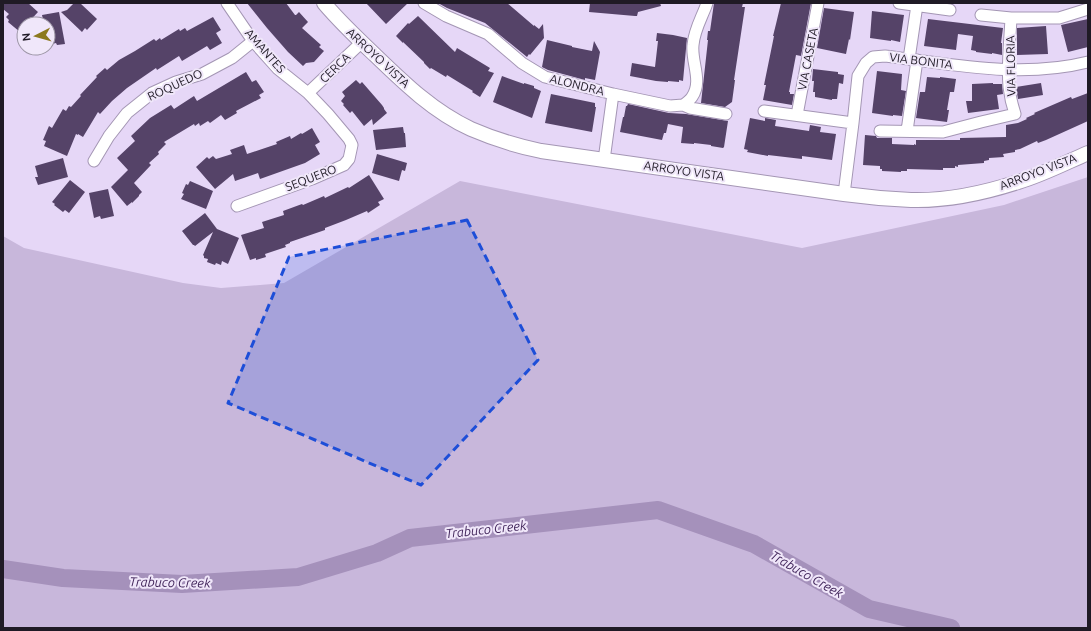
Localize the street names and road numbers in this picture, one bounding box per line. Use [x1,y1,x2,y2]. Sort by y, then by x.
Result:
street label: ARROYO VISTA [344,25,413,90]
street label: AMANTES [243,26,288,75]
street label: VIA CASETA [795,26,820,91]
street label: VIA FLORIA [1003,35,1018,97]
street label: CERCA [317,50,353,85]
street label: VIA BONITA [889,50,954,71]
street label: ROQUEDO [145,66,204,103]
street label: ALONDRA [549,71,606,98]
street label: ARROYO VISTA [998,151,1078,192]
street label: ARROYO VISTA [643,158,725,183]
street label: SEQUERO [283,162,338,193]

